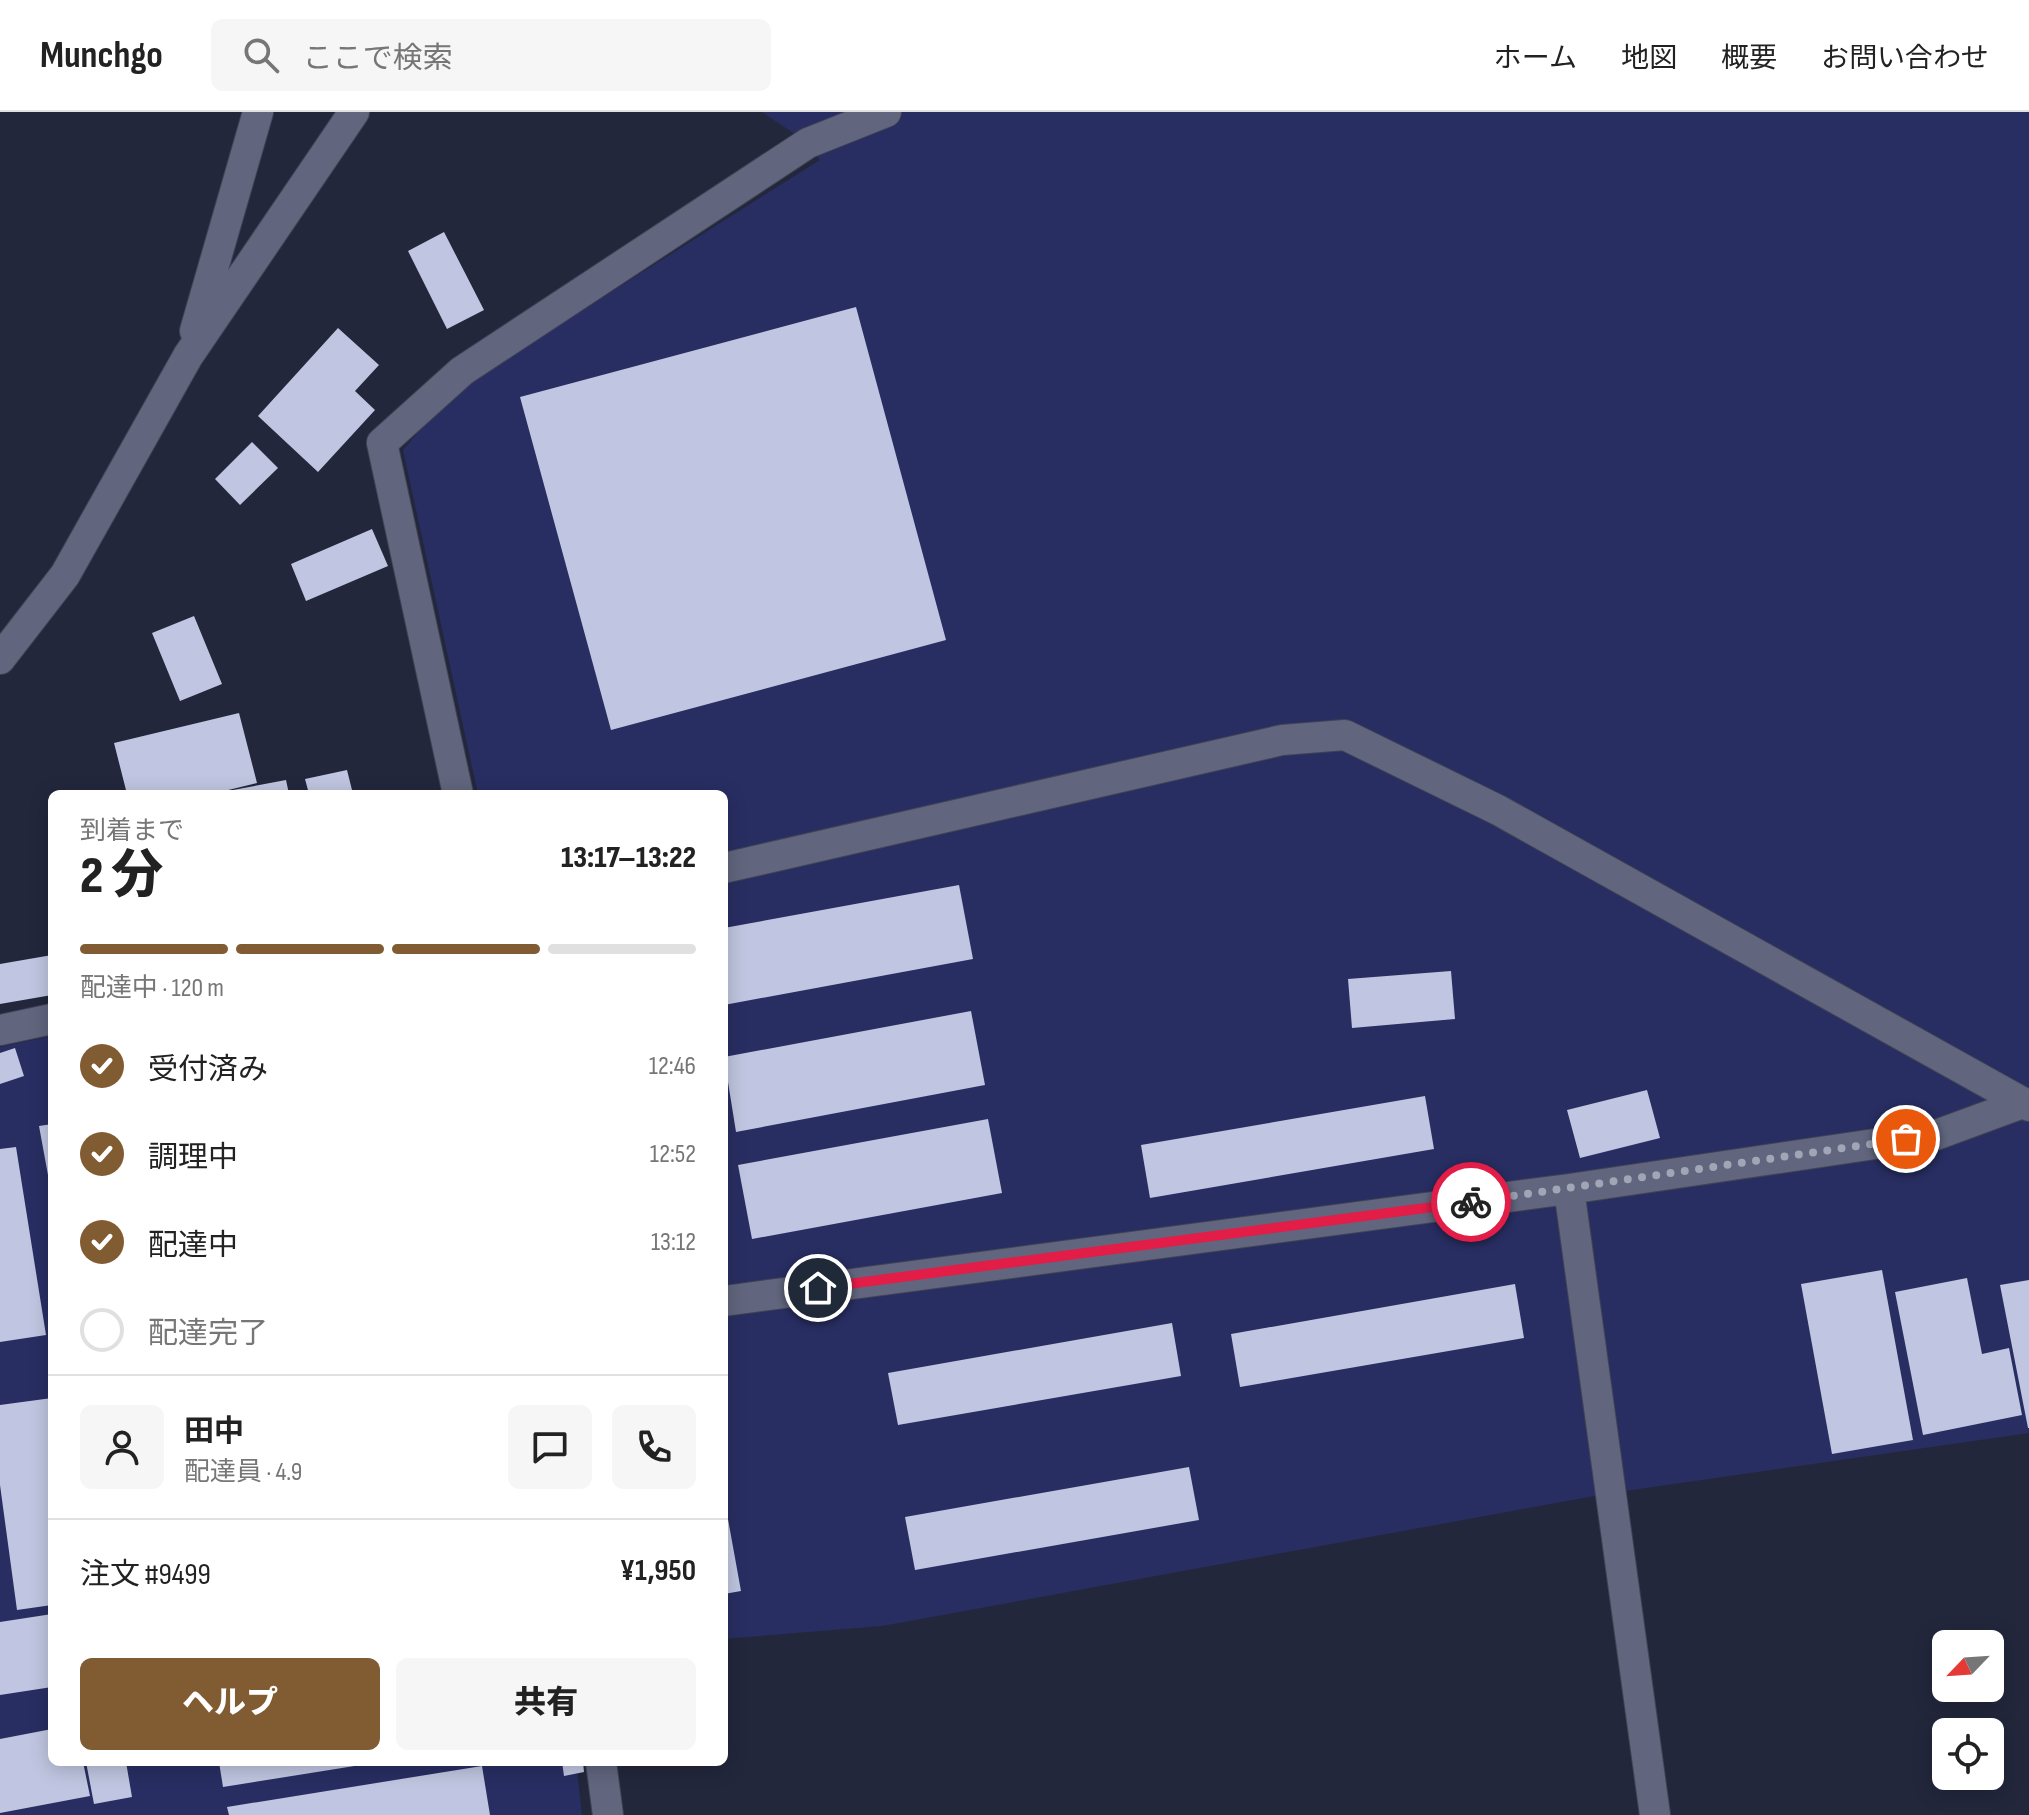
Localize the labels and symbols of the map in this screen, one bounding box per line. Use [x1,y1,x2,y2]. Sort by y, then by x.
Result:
pin [1872,1105,1940,1173]
courier [1431,1162,1511,1242]
pin [784,1254,852,1322]
north arrow [1932,1630,2004,1702]

